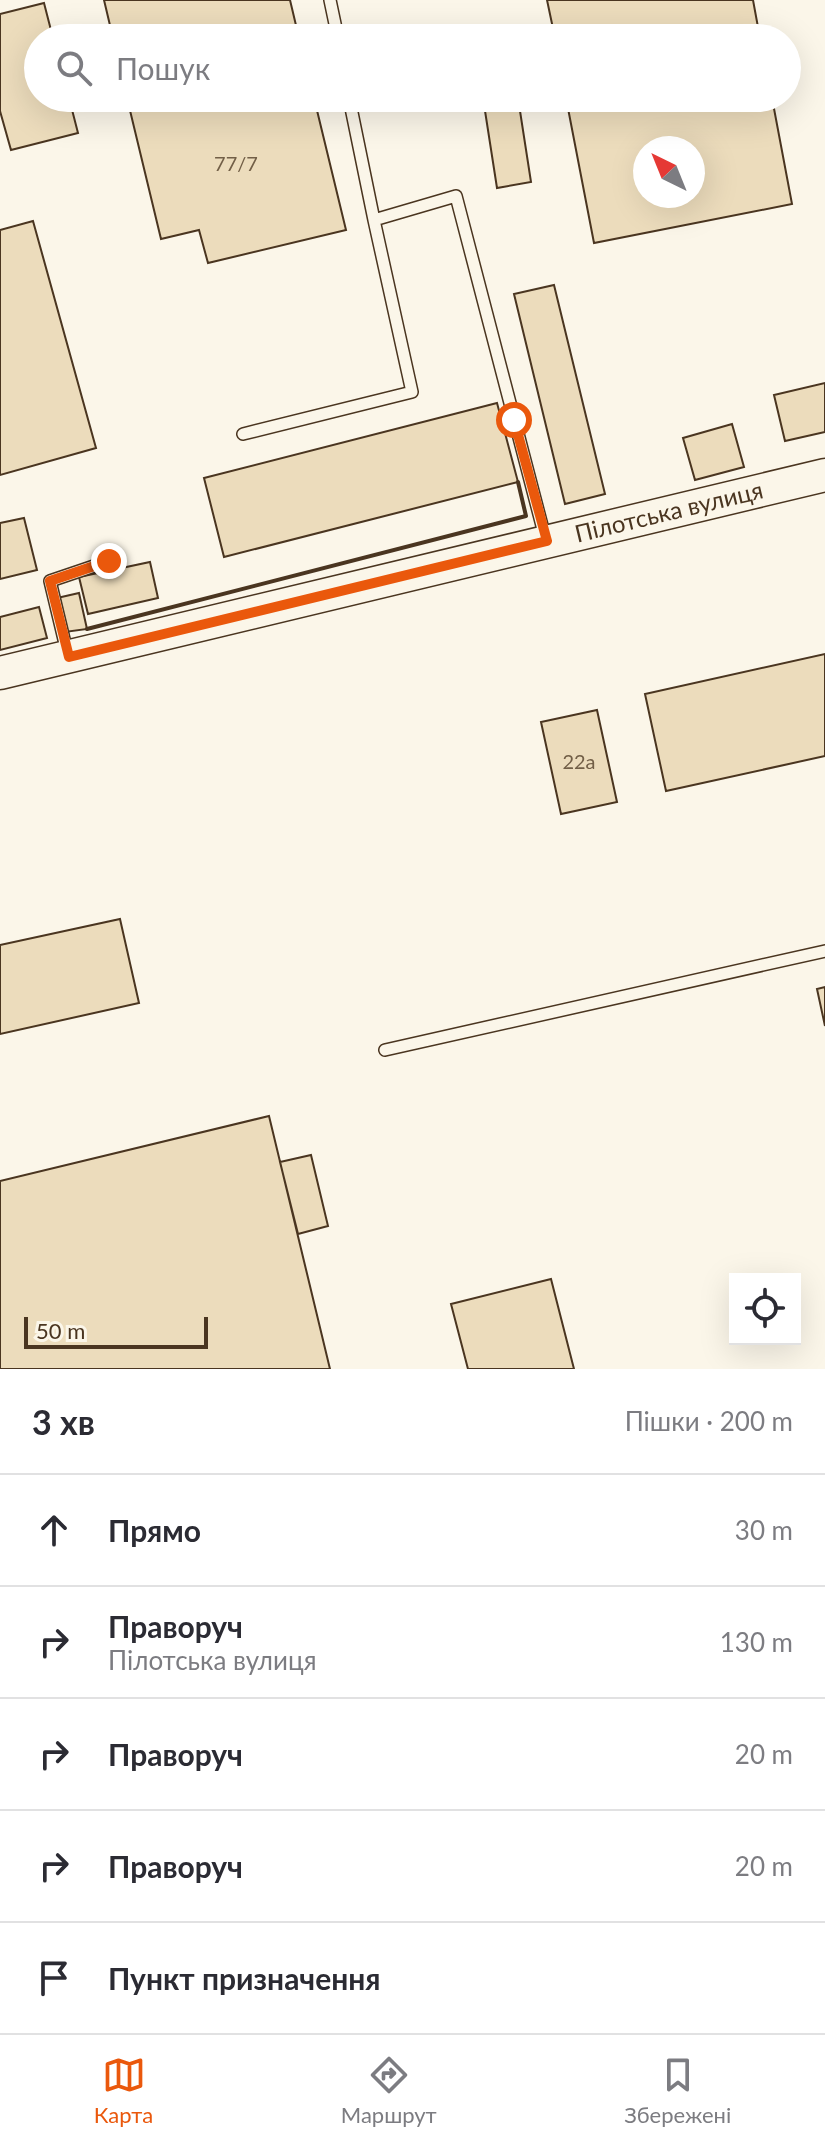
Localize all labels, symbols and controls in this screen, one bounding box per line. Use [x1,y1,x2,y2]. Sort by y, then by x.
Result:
search box [24,24,801,112]
icon: search [52,46,96,90]
text: Пошук [116,50,210,86]
north arrow [633,136,705,208]
house number: 77/7 [214,151,258,175]
route start [496,402,532,438]
street label: Пілотська вулиця [572,474,766,548]
route end [91,543,127,579]
house number: 22а [562,749,596,773]
map controls [729,1273,801,1345]
button: locate [729,1273,801,1345]
scale bar [24,1313,208,1349]
text: 50 m [36,1317,85,1344]
text: 3 хв [32,1401,95,1442]
text: Пішки · 200 m [625,1405,793,1437]
icon: ahead [32,1508,76,1552]
text: Прямо [108,1512,201,1548]
text: 30 m [735,1514,793,1546]
text: Праворуч [108,1608,243,1644]
icon: right [32,1620,76,1664]
text: 130 m [720,1626,793,1658]
text: Пілотська вулиця [108,1644,317,1676]
icon: right [32,1732,76,1776]
text: Праворуч [108,1736,243,1772]
text: 20 m [735,1738,793,1770]
icon: right [32,1844,76,1888]
text: Праворуч [108,1848,243,1884]
text: 20 m [735,1850,793,1882]
icon: arrive [32,1956,76,2000]
text: Пункт призначення [108,1960,381,1996]
tab: Карта [94,2053,153,2128]
tab: Маршрут [341,2053,437,2128]
tab: Збережені [624,2053,731,2128]

